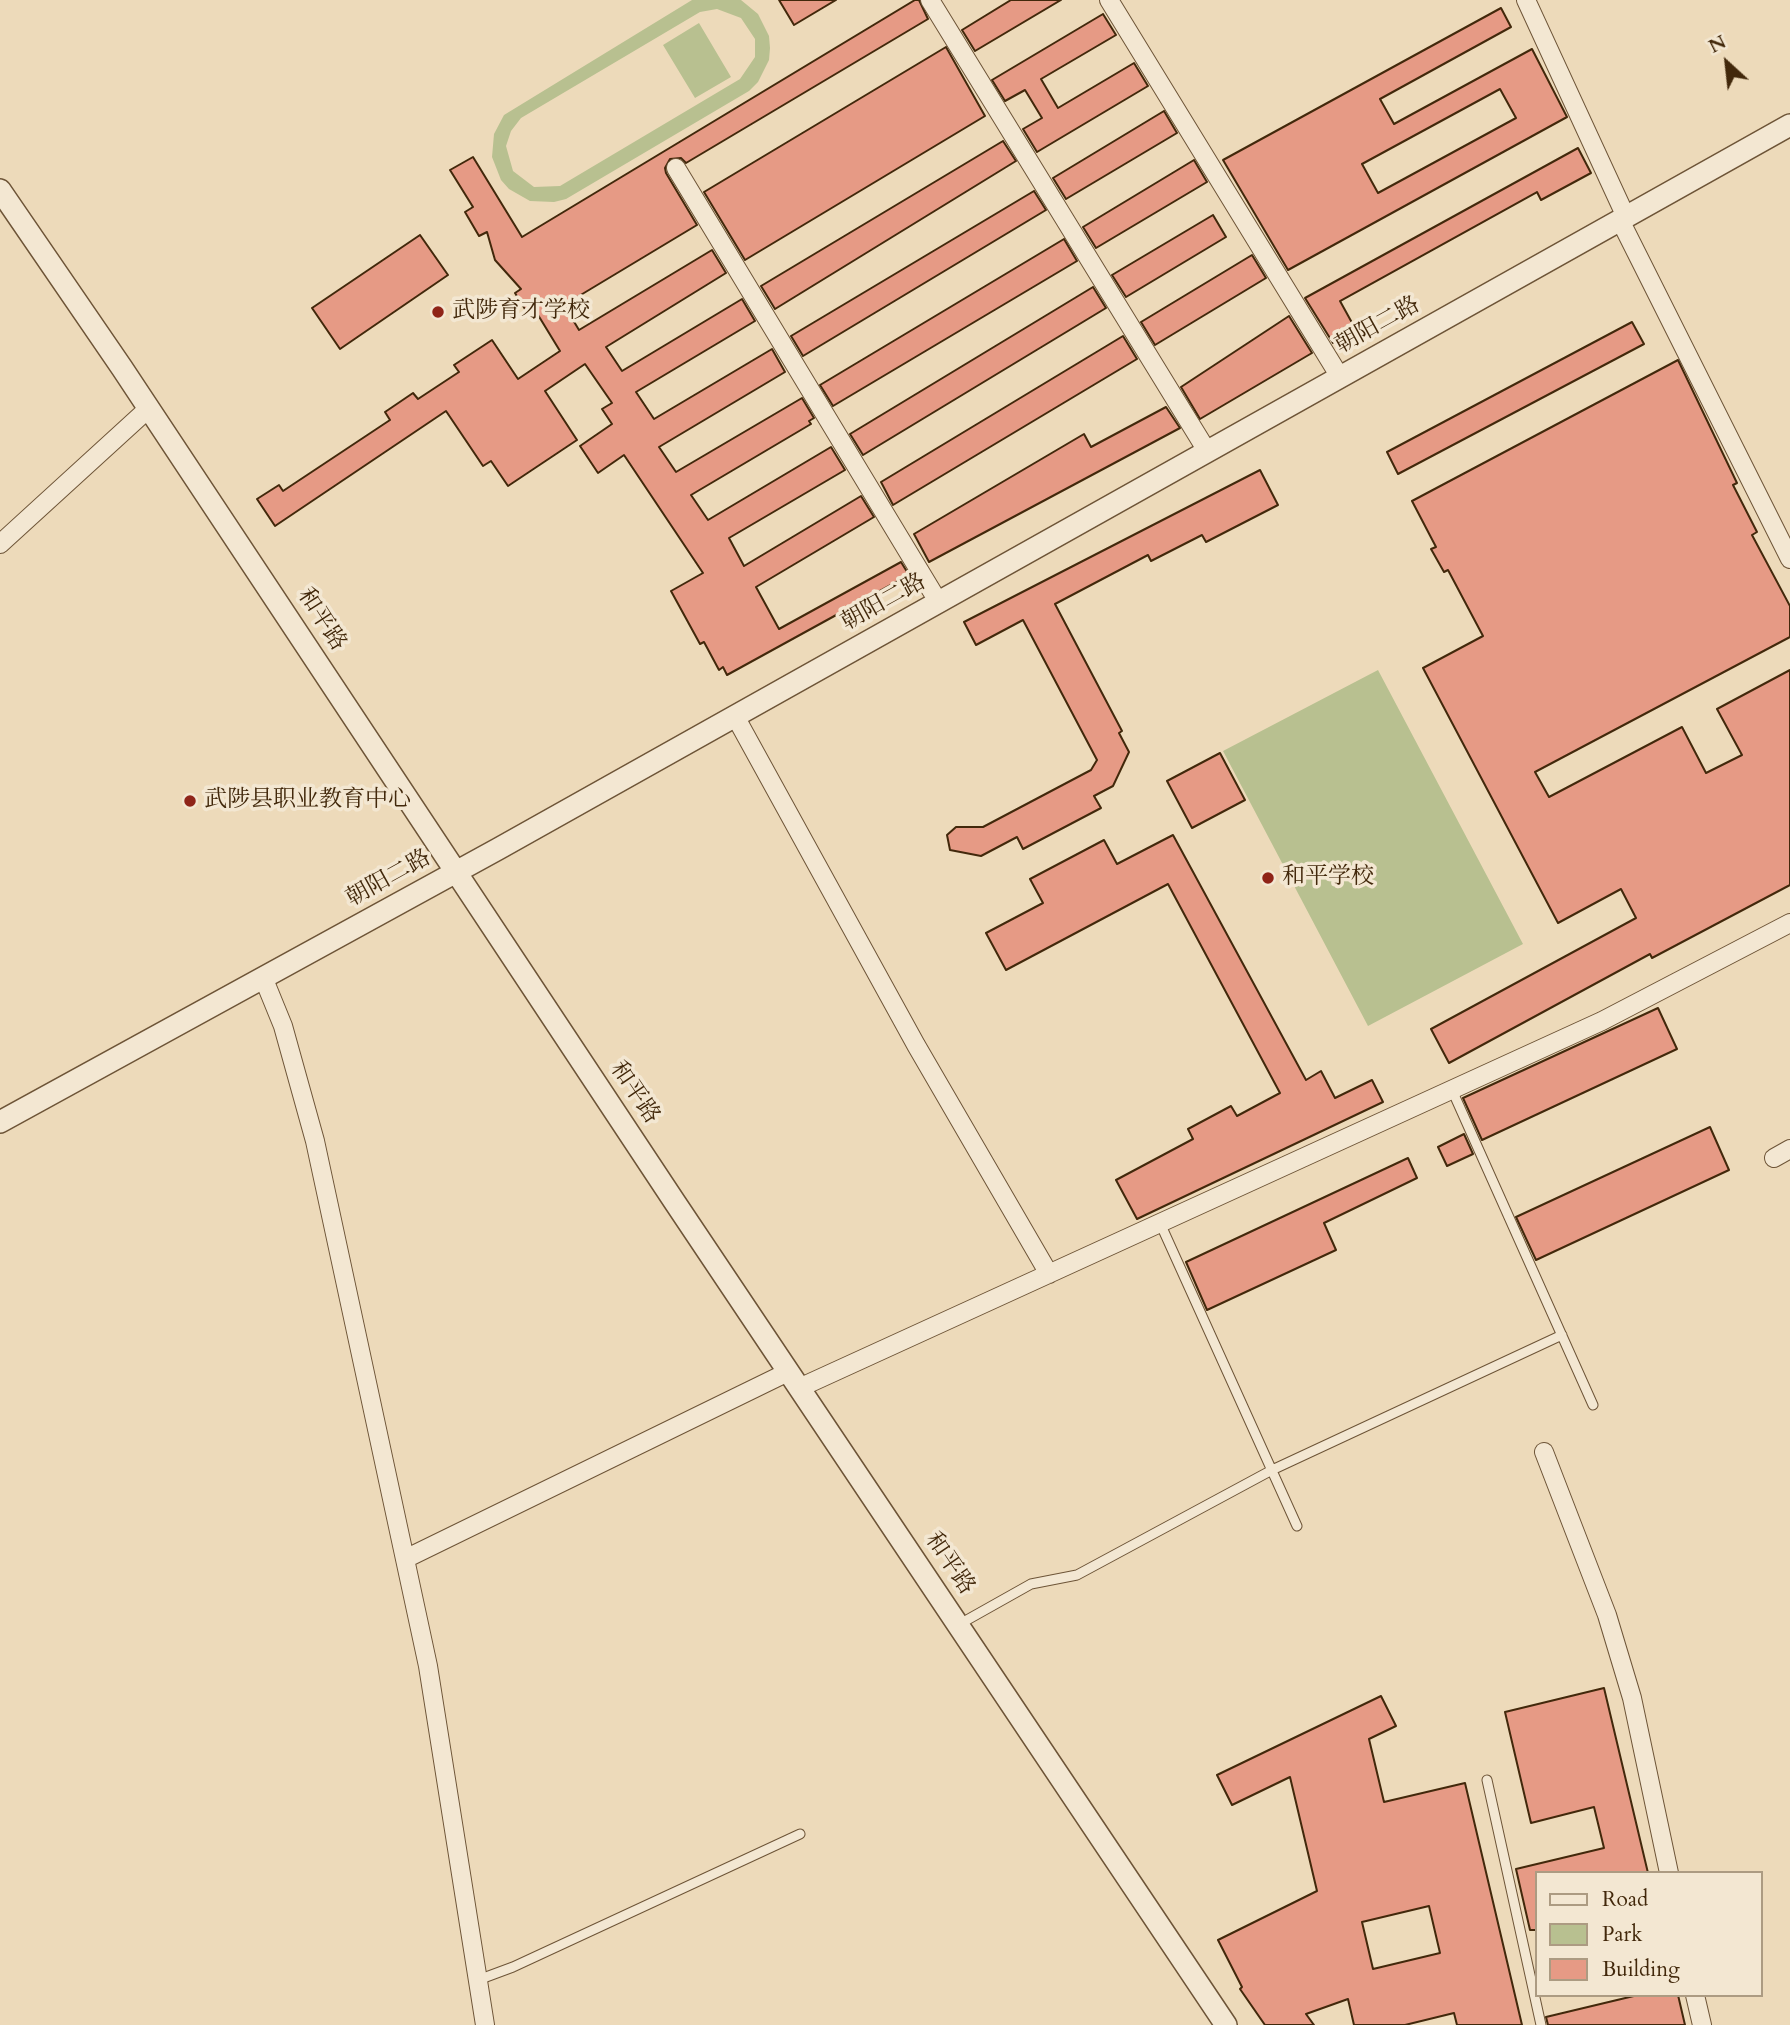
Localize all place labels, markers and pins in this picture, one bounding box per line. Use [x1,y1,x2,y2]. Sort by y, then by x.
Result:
place label: 武陟育才学校 [452,298,590,326]
marker: 武陟育才学校 [430,304,446,320]
place label: 武陟县职业教育中心 [204,787,411,815]
marker: 武陟县职业教育中心 [182,793,198,809]
place label: 和平学校 [1282,864,1374,892]
marker: 和平学校 [1260,870,1276,886]

